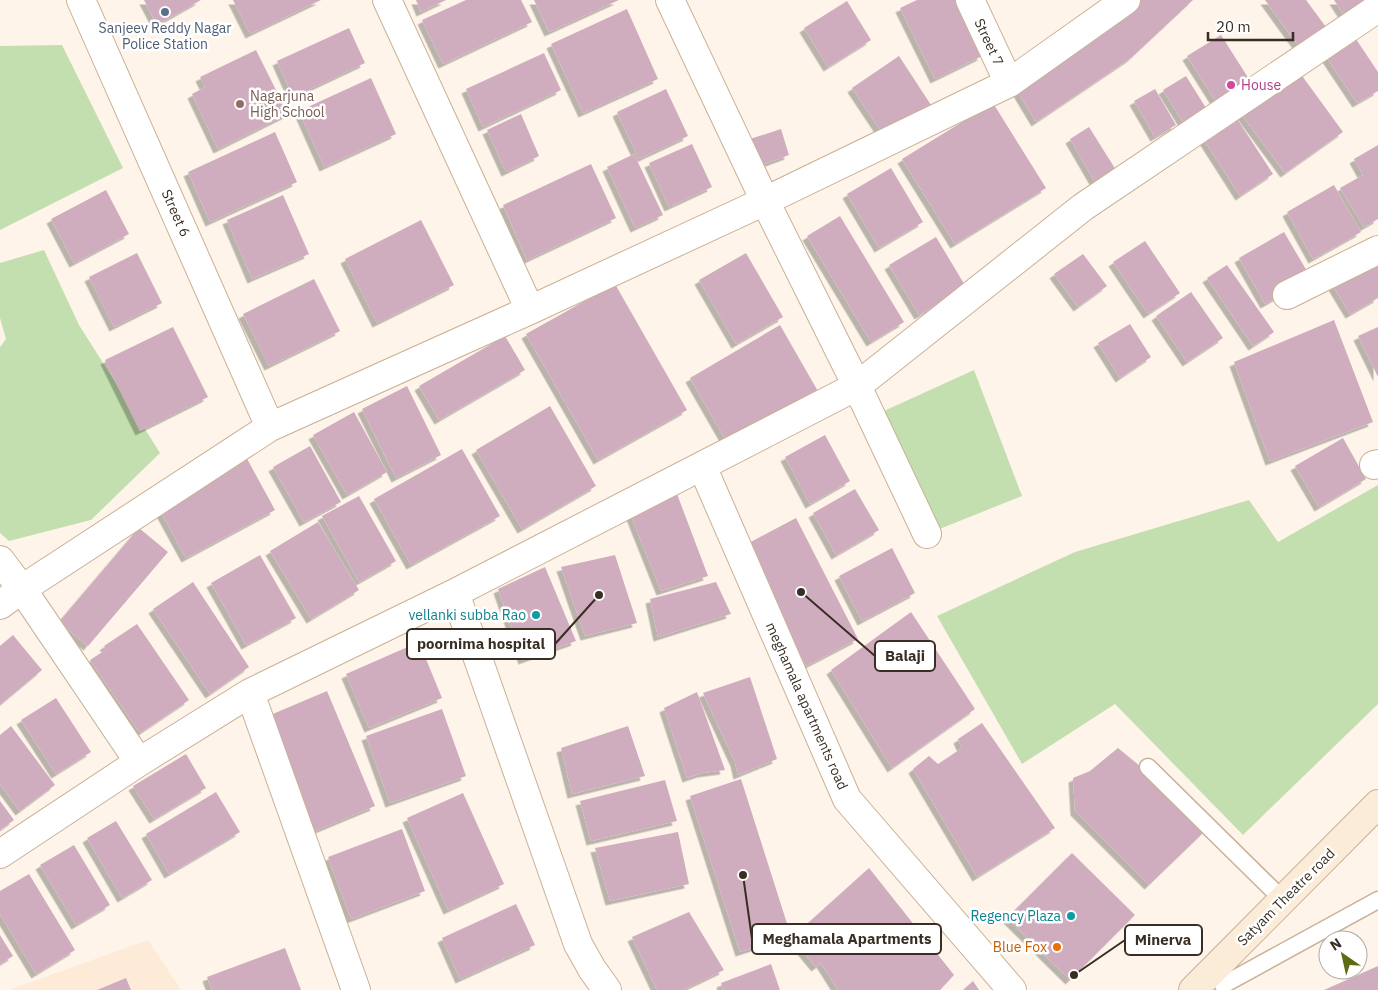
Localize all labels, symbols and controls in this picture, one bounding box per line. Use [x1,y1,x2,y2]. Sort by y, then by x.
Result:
marker: Sanjeev Reddy Nagar Police Station [159,6,171,18]
scale bar [1208,10,1293,42]
street label: Street 7 [970,15,1008,69]
text: 20 m [1216,17,1251,36]
place label: Sanjeev Reddy Nagar Police Station [99,19,231,53]
place label: House [1241,76,1282,94]
marker: House [1225,79,1237,91]
place label: Nagarjuna High School [250,87,325,121]
marker: Nagarjuna High School [234,98,246,110]
street label: Street 6 [158,186,194,240]
place label: vellanki subba Rao [408,606,526,624]
marker: vellanki subba Rao [530,609,542,621]
street label: meghamala apartments road [762,619,852,793]
callout: poornima hospital [407,629,555,659]
text: poornima hospital [417,634,545,653]
callout: Balaji [875,641,935,671]
text: Balaji [885,646,925,665]
street label: Satyam Theatre road [1233,844,1339,950]
place label: Regency Plaza [971,907,1062,925]
marker: Regency Plaza [1065,910,1077,922]
callout: Meghamala Apartments [752,924,941,954]
callout: Minerva [1125,925,1202,955]
text: Meghamala Apartments [763,929,932,948]
text: Minerva [1135,930,1192,949]
north arrow [1318,930,1368,980]
text: N [1326,934,1345,955]
place label: Blue Fox [993,938,1047,956]
marker: Blue Fox [1051,941,1063,953]

